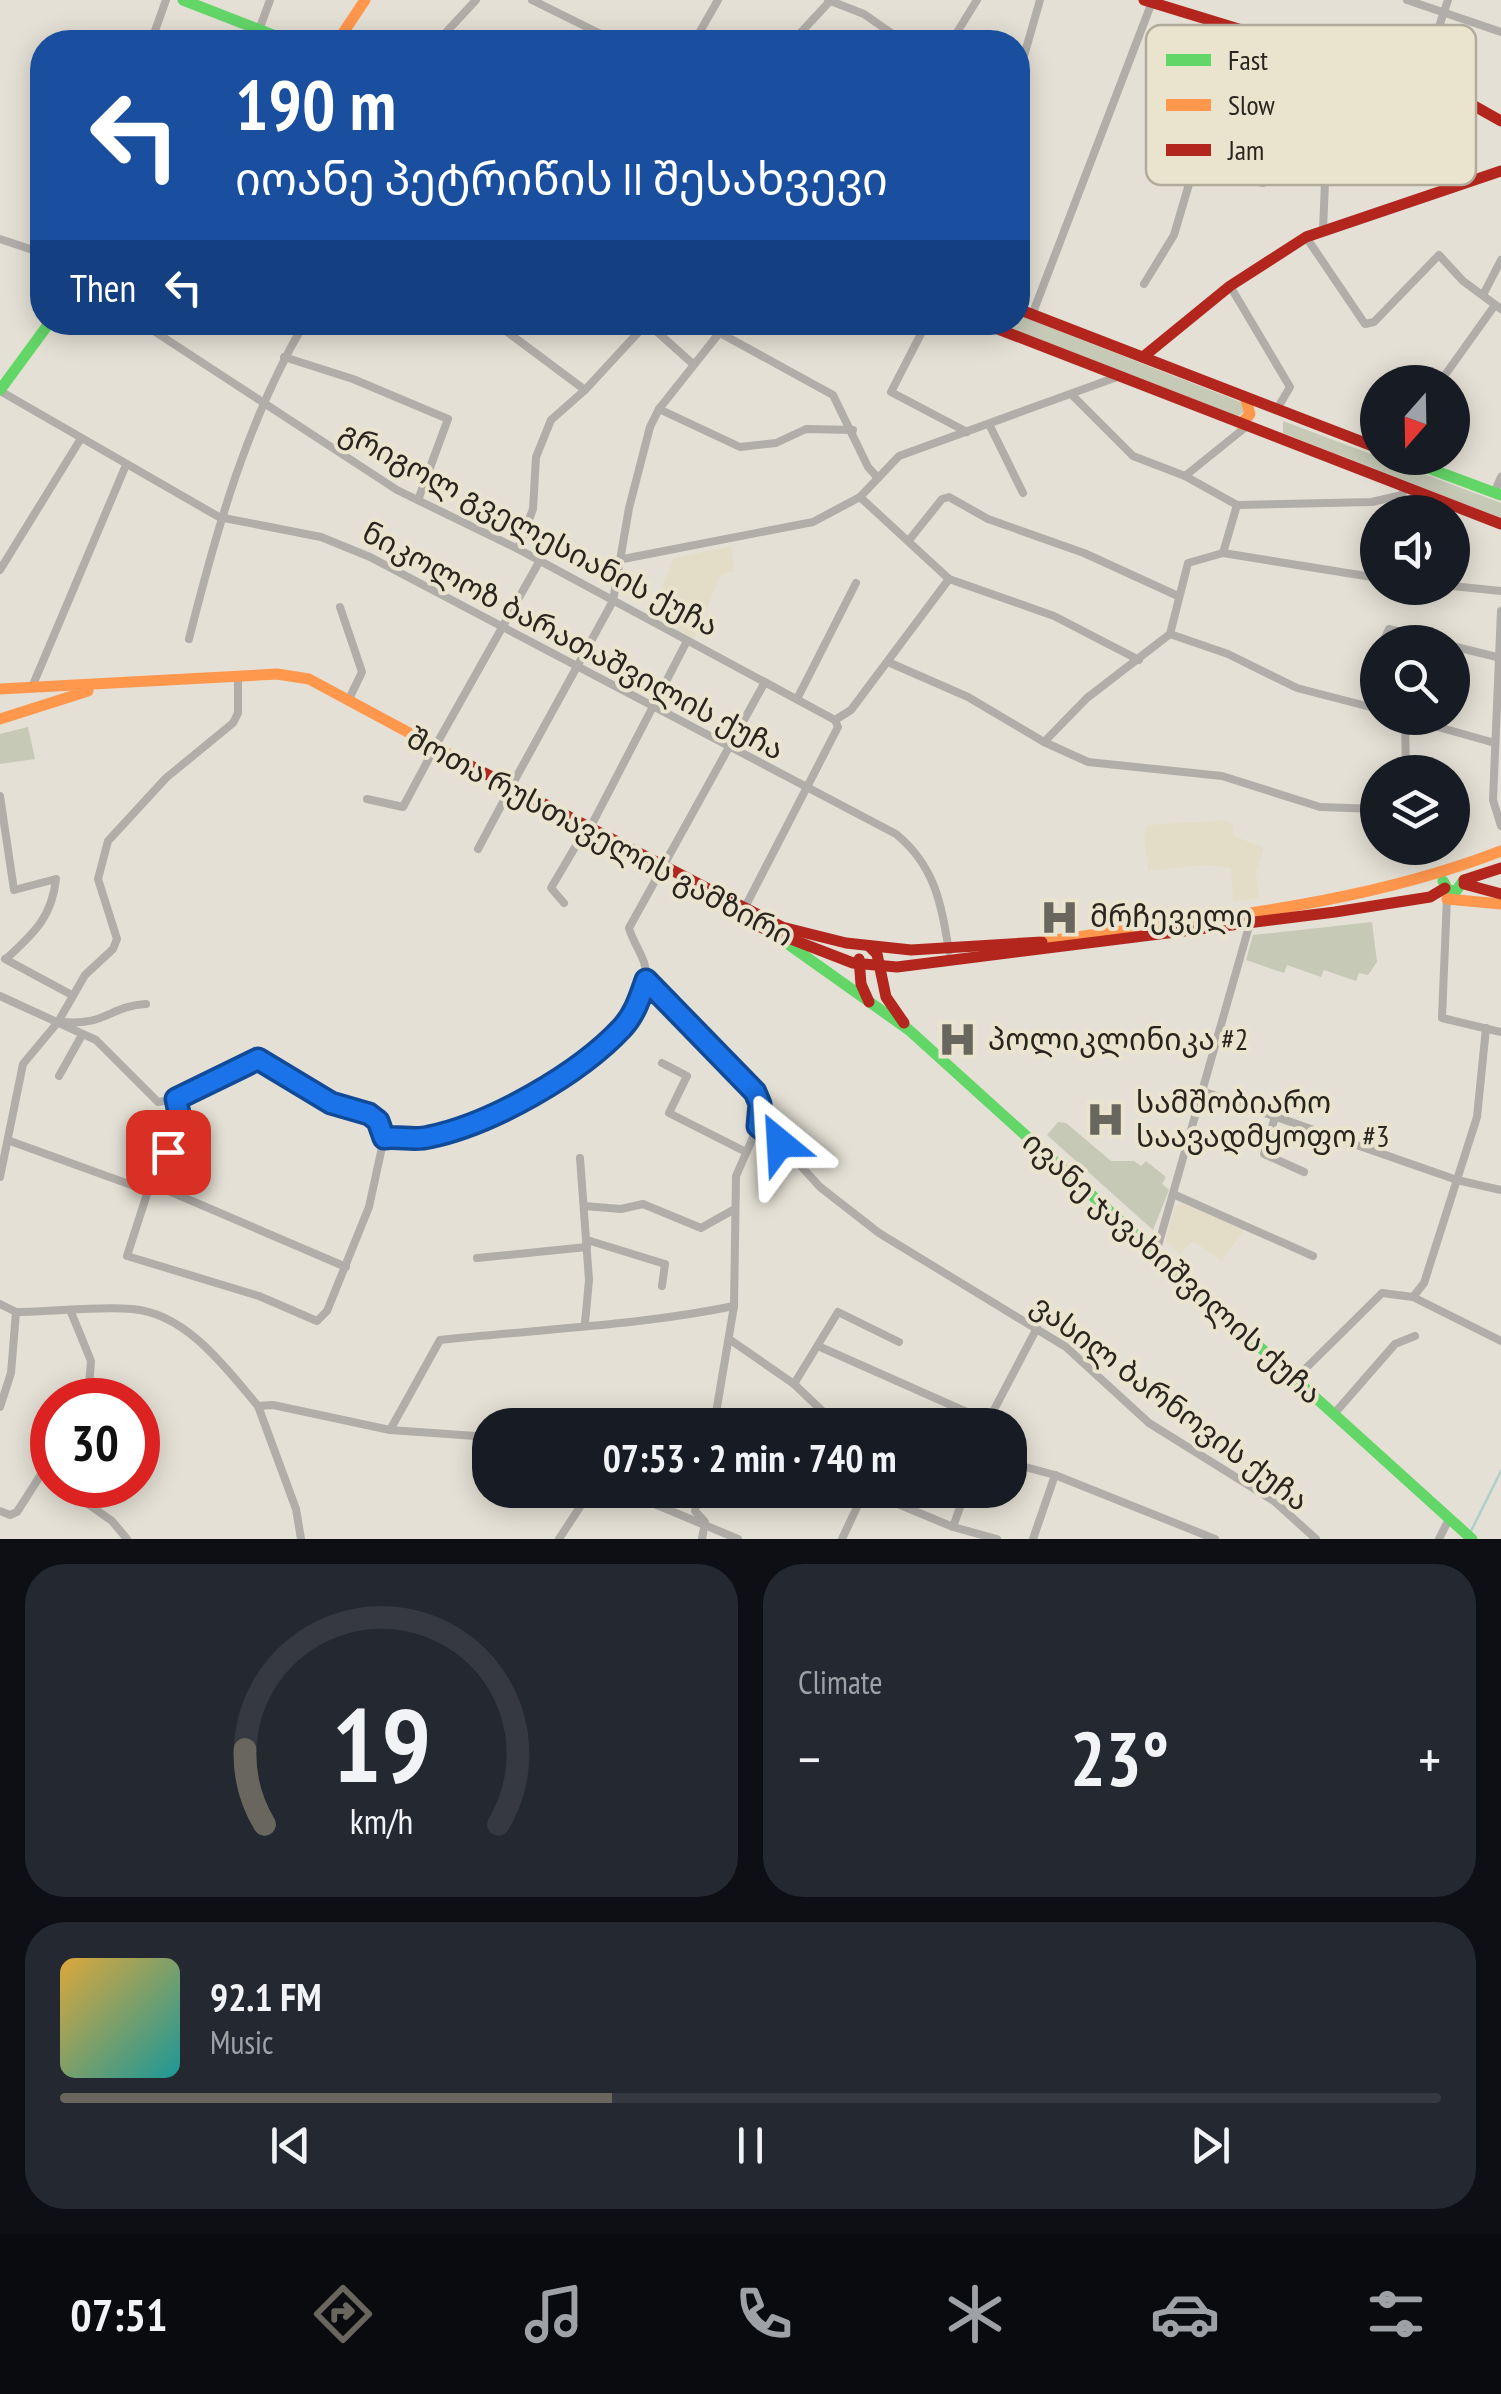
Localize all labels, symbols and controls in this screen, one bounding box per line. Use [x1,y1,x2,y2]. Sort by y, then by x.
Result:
legend [1146,25,1476,185]
text: Fast [1228,41,1268,78]
text: 190 m [235,59,396,149]
icon: left [70,70,200,200]
text: Slow [1228,86,1275,123]
text: Jam [1227,131,1264,168]
text: იოანე პეტრიწის II შესახვევი [235,149,888,207]
icon: left [156,260,211,315]
text: Then [70,263,136,312]
north arrow [1360,365,1470,475]
map controls [1360,365,1470,865]
street label: გრიგოლ გველესიანის ქუჩა [334,411,726,644]
button: sound [1360,495,1470,605]
street label: ნიკოლოზ ბარათაშვილის ქუჩა [356,512,791,768]
button: search [1360,625,1470,735]
street label: შოთა რუსთაველის გამზირი [401,717,801,954]
button: layers [1360,755,1470,865]
hospital icon: მრჩეველი [1039,896,1081,938]
place label: მრჩეველი [1090,896,1253,935]
hospital icon: პოლიკლინიკა #2 [937,1019,979,1061]
place label: პოლიკლინიკა #2 [988,1019,1248,1058]
place label: სამშობიარო საავადმყოფო #3 [1136,1082,1390,1155]
position arrow [728,1091,832,1195]
hospital icon: სამშობიარო საავადმყოფო #3 [1085,1099,1127,1141]
pin [126,1110,211,1195]
street label: ივანე ჯავახიშვილის ქუჩა [1015,1122,1331,1412]
icon: arrive [141,1125,196,1180]
street label: ვასილ ბარნოვის ქუჩა [1024,1285,1317,1519]
speed limit sign: 30 [30,1378,160,1508]
text: 07:53 · 2 min · 740 m [603,1433,896,1482]
text: Climate [798,1661,882,1703]
text: 19 [332,1676,431,1811]
text: 23° [1070,1710,1169,1807]
text: − [798,1723,821,1794]
text: + [1418,1723,1441,1794]
text: km/h [350,1798,413,1844]
text: 92.1 FM [210,1972,322,2021]
text: Music [210,2021,273,2063]
icon: previous [263,2118,318,2173]
icon: pause [723,2118,778,2173]
icon: next [1183,2118,1238,2173]
icon: directions [308,2279,378,2349]
icon: music [519,2279,589,2349]
icon: phone [729,2279,799,2349]
icon: climate [940,2279,1010,2349]
icon: car [1150,2279,1220,2349]
icon: filters [1361,2279,1431,2349]
text: 07:51 [70,2285,168,2343]

